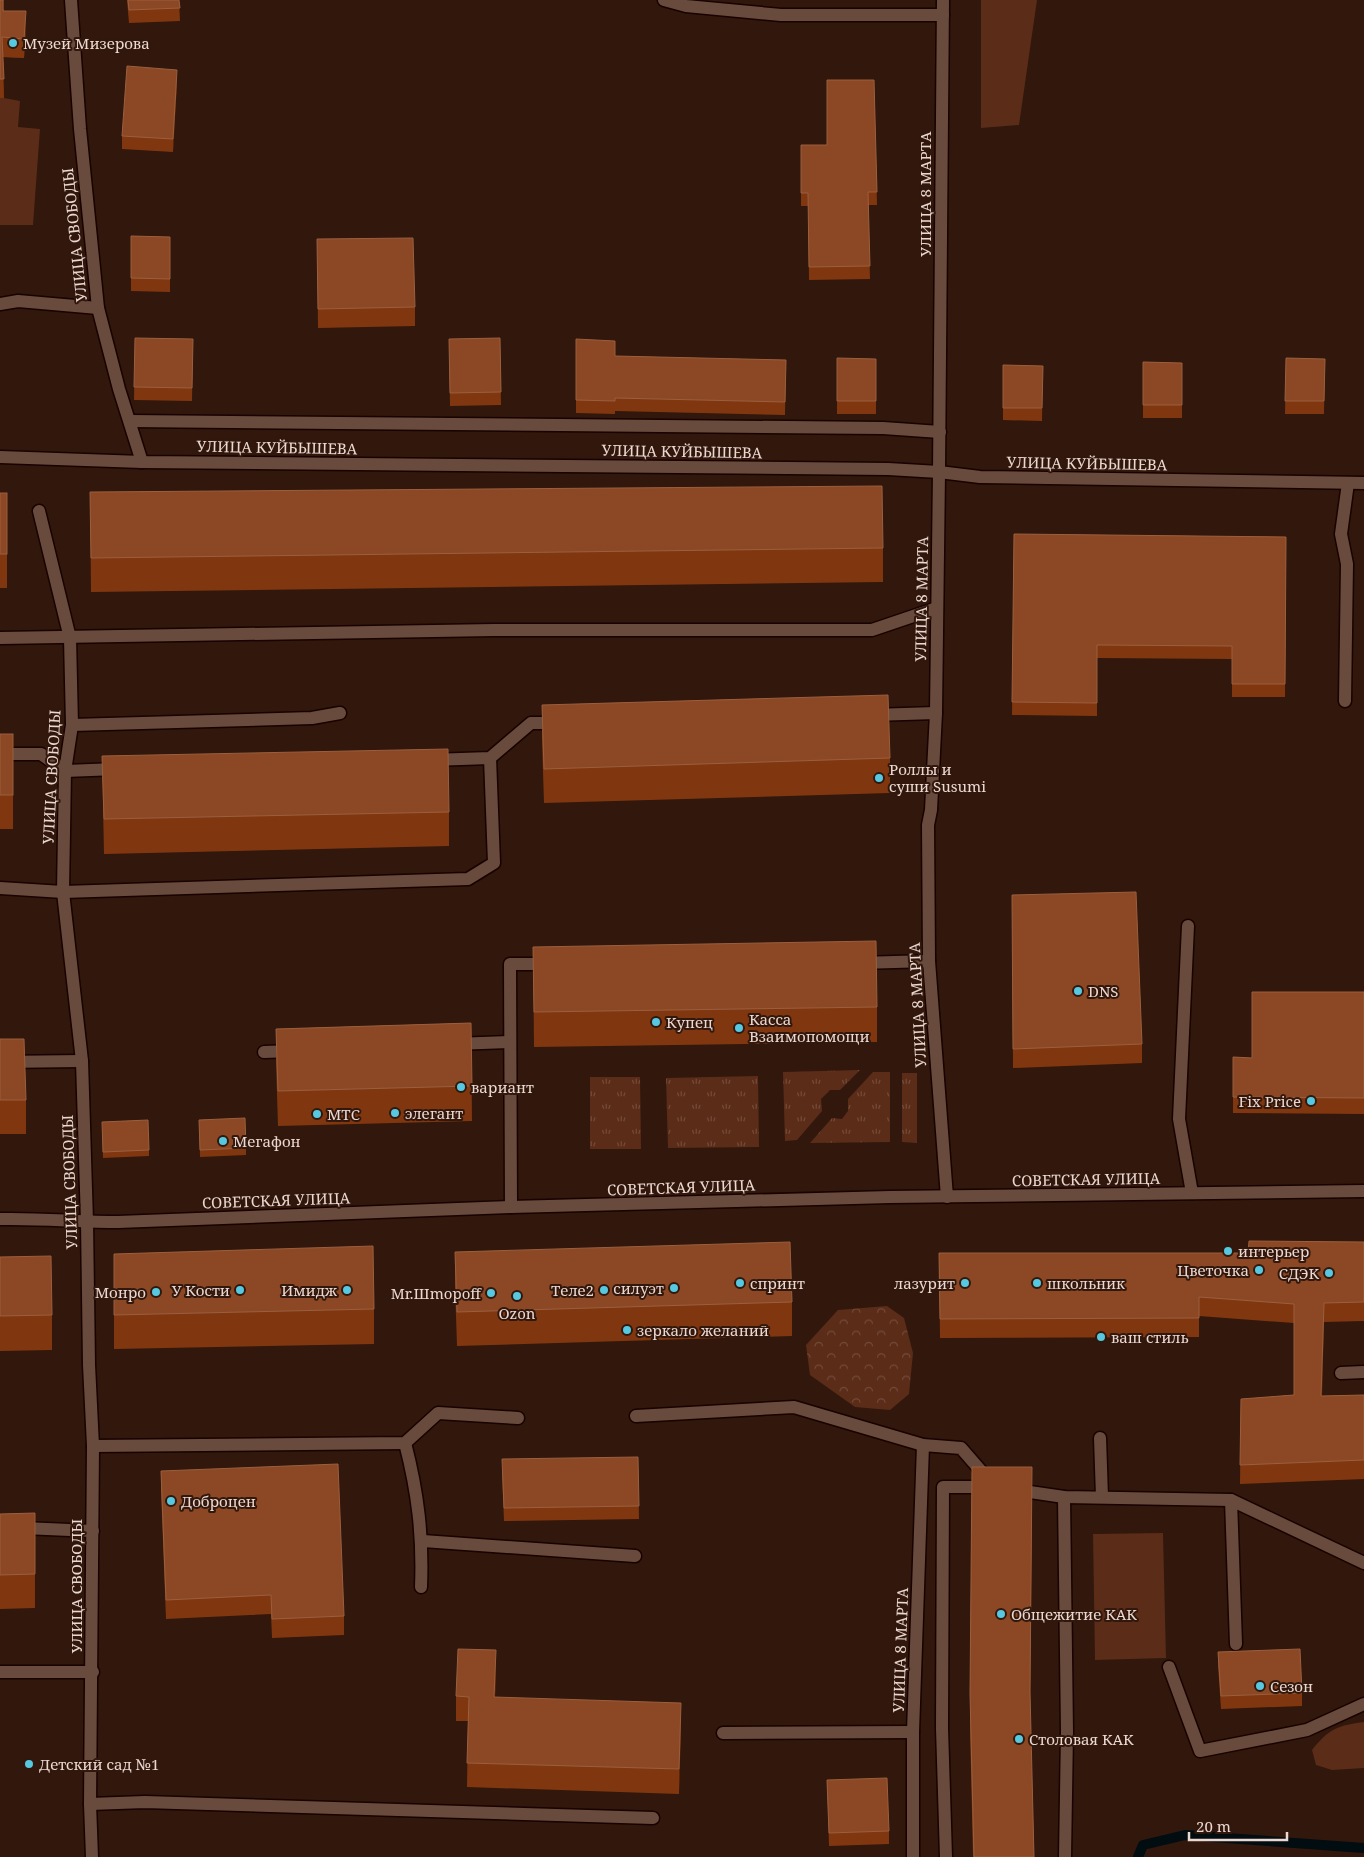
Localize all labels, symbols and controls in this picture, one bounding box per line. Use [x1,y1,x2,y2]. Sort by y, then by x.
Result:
place label: Музей Мизерова [23,33,150,53]
marker: Музей Мизерова [7,37,19,49]
street label: УЛИЦА 8 МАРТА [915,131,935,257]
street label: УЛИЦА СВОБОДЫ [57,167,91,303]
street label: УЛИЦА КУЙБЫШЕВА [197,436,358,458]
street label: УЛИЦА КУЙБЫШЕВА [602,440,763,462]
street label: УЛИЦА КУЙБЫШЕВА [1007,452,1168,474]
street label: УЛИЦА 8 МАРТА [910,536,932,662]
street label: УЛИЦА СВОБОДЫ [37,709,65,845]
place label: Роллы и суши Susumi [889,759,986,796]
marker: Роллы и суши Susumi [873,772,885,784]
street label: УЛИЦА 8 МАРТА [904,941,930,1068]
place label: DNS [1088,981,1119,1001]
marker: DNS [1072,985,1084,997]
place label: Касса Взаимопомощи [749,1009,870,1046]
place label: Купец [666,1012,713,1032]
marker: Купец [650,1016,662,1028]
marker: Касса Взаимопомощи [733,1022,745,1034]
place label: вариант [471,1077,534,1097]
marker: вариант [455,1081,467,1093]
place label: Fix Price [1238,1091,1301,1111]
marker: Fix Price [1305,1095,1317,1107]
place label: элегант [405,1103,463,1123]
place label: МТС [327,1104,360,1124]
marker: элегант [389,1107,401,1119]
marker: МТС [311,1108,323,1120]
street label: УЛИЦА СВОБОДЫ [57,1114,81,1250]
place label: Мегафон [233,1131,301,1151]
marker: Мегафон [217,1135,229,1147]
street label: СОВЕТСКАЯ УЛИЦА [1012,1168,1161,1190]
street label: СОВЕТСКАЯ УЛИЦА [607,1174,756,1200]
street label: СОВЕТСКАЯ УЛИЦА [202,1187,351,1213]
place label: интерьер [1238,1241,1309,1261]
marker: интерьер [1222,1245,1234,1257]
place label: Цветочка [1177,1260,1249,1280]
place label: СДЭК [1279,1263,1319,1283]
marker: Цветочка [1253,1264,1265,1276]
marker: СДЭК [1323,1267,1335,1279]
place label: спринт [750,1273,805,1293]
place label: лазурит [894,1273,955,1293]
place label: школьник [1047,1273,1125,1293]
marker: спринт [734,1277,746,1289]
marker: лазурит [959,1277,971,1289]
marker: школьник [1031,1277,1043,1289]
place label: силуэт [613,1278,664,1298]
place label: У Кости [172,1280,230,1300]
place label: Имидж [281,1280,337,1300]
place label: Теле2 [551,1280,594,1300]
place label: Монро [95,1282,146,1302]
marker: силуэт [668,1282,680,1294]
place label: Mr.Шmopoff [391,1283,482,1303]
marker: У Кости [234,1284,246,1296]
marker: Имидж [341,1284,353,1296]
marker: Теле2 [598,1284,610,1296]
marker: Монро [150,1286,162,1298]
marker: Mr.Шmopoff [485,1287,497,1299]
marker: Ozon [511,1290,523,1302]
place label: Ozon [498,1303,536,1323]
place label: зеркало желаний [637,1320,769,1340]
marker: зеркало желаний [621,1324,633,1336]
place label: ваш стиль [1111,1327,1189,1347]
marker: ваш стиль [1095,1331,1107,1343]
place label: Доброцен [181,1491,256,1511]
marker: Доброцен [165,1495,177,1507]
street label: УЛИЦА СВОБОДЫ [66,1518,86,1653]
street label: УЛИЦА 8 МАРТА [888,1587,912,1713]
place label: Общежитие КАК [1011,1604,1137,1624]
marker: Общежитие КАК [995,1608,1007,1620]
place label: Сезон [1270,1676,1313,1696]
marker: Сезон [1254,1680,1266,1692]
place label: Столовая КАК [1029,1729,1134,1749]
marker: Столовая КАК [1013,1733,1025,1745]
place label: Детский сад №1 [39,1754,159,1774]
marker: Детский сад №1 [23,1758,35,1770]
scale bar [1189,1810,1286,1842]
text: 20 m [1196,1816,1231,1836]

